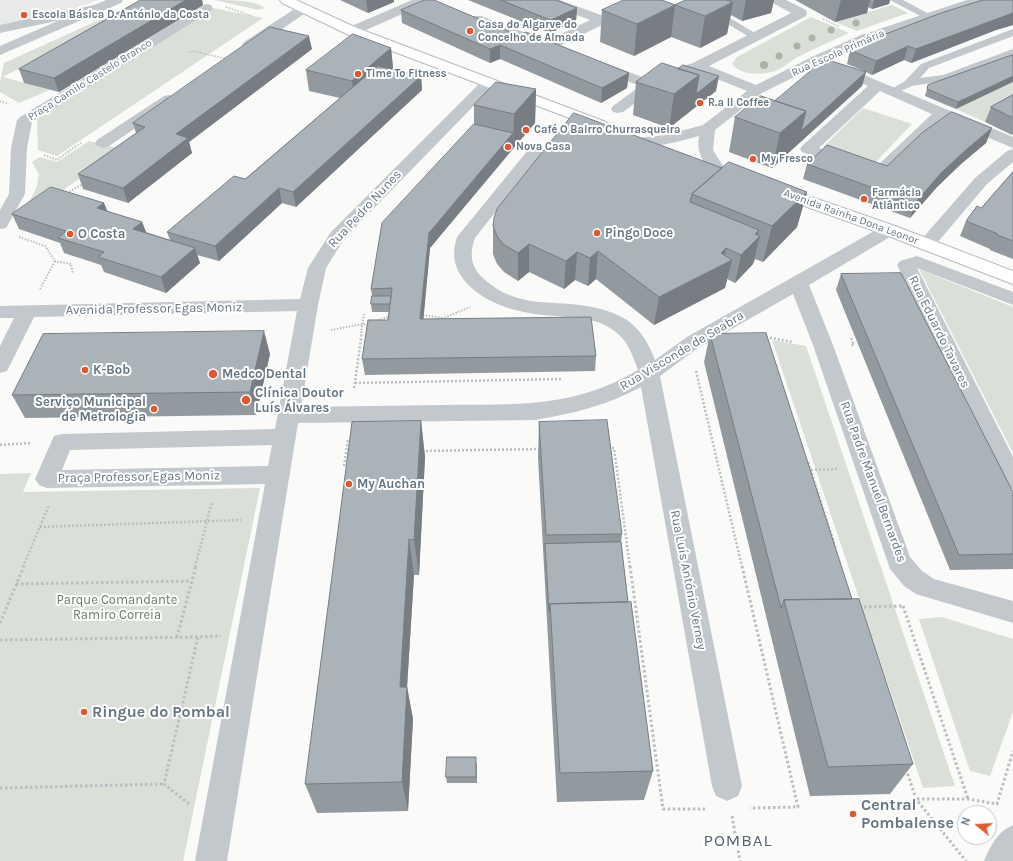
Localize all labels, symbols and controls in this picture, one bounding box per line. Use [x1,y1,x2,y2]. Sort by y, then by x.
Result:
place label: Escola Básica D. António da Costa [32,8,209,22]
marker: Escola Básica D. António da Costa [19,10,29,20]
place label: Casa do Algarve do Concelho de Almada [478,18,585,44]
marker: Casa do Algarve do Concelho de Almada [465,26,475,36]
street label: Rua Escola Primária [789,27,887,79]
street label: Praça Camilo Castelo Branco [26,36,154,124]
place label: Time To Fitness [366,67,447,81]
marker: Time To Fitness [353,69,363,79]
place label: R.a II Coffee [708,96,769,110]
marker: R.a II Coffee [695,98,705,108]
place label: Café O Bairro Churrasqueira [534,123,681,137]
marker: Café O Bairro Churrasqueira [521,125,531,135]
place label: Nova Casa [516,140,571,154]
marker: Nova Casa [503,142,513,152]
place label: My Fresco [761,152,813,166]
marker: My Fresco [748,154,758,164]
street label: Rua Pedro Nunes [325,167,405,251]
street label: Avenida Rainha Dona Leonor [782,186,920,248]
place label: Farmácia Atlântico [872,186,921,212]
marker: Farmácia Atlântico [859,194,869,204]
place label: Pingo Doce [605,225,673,241]
place label: O Costa [78,226,125,242]
marker: Pingo Doce [592,228,602,238]
marker: O Costa [65,229,75,239]
street label: Rua Eduardo Tavares [905,273,973,391]
street label: Avenida Professor Egas Moniz [66,300,242,318]
street label: Rua Visconde de Seabra [617,308,747,394]
place label: K-Bob [93,362,130,378]
marker: K-Bob [80,365,90,375]
place label: Medco Dental [222,366,306,382]
marker: Medco Dental [207,368,219,380]
place label: Clínica Doutor Luís Álvares [255,385,344,416]
place label: Serviço Municipal de Metrologia [35,394,146,425]
marker: Clínica Doutor Luís Álvares [240,394,252,406]
street label: Rua Padre Manuel Bernardes [837,399,909,565]
marker: Serviço Municipal de Metrologia [149,404,159,414]
street label: Praça Professor Egas Moniz [58,468,220,486]
place label: My Auchan [357,476,425,492]
marker: My Auchan [344,479,354,489]
street label: Rua Luís António Verney [667,509,709,651]
park label: Parque Comandante Ramiro Correia [57,592,177,623]
place label: Ringue do Pombal [92,702,230,722]
marker: Ringue do Pombal [79,707,89,717]
place label: Central Pombalense [861,795,954,833]
north arrow [957,805,997,845]
marker: Central Pombalense [848,809,858,819]
text: N [959,816,973,827]
district label: POMBAL [703,831,773,851]

